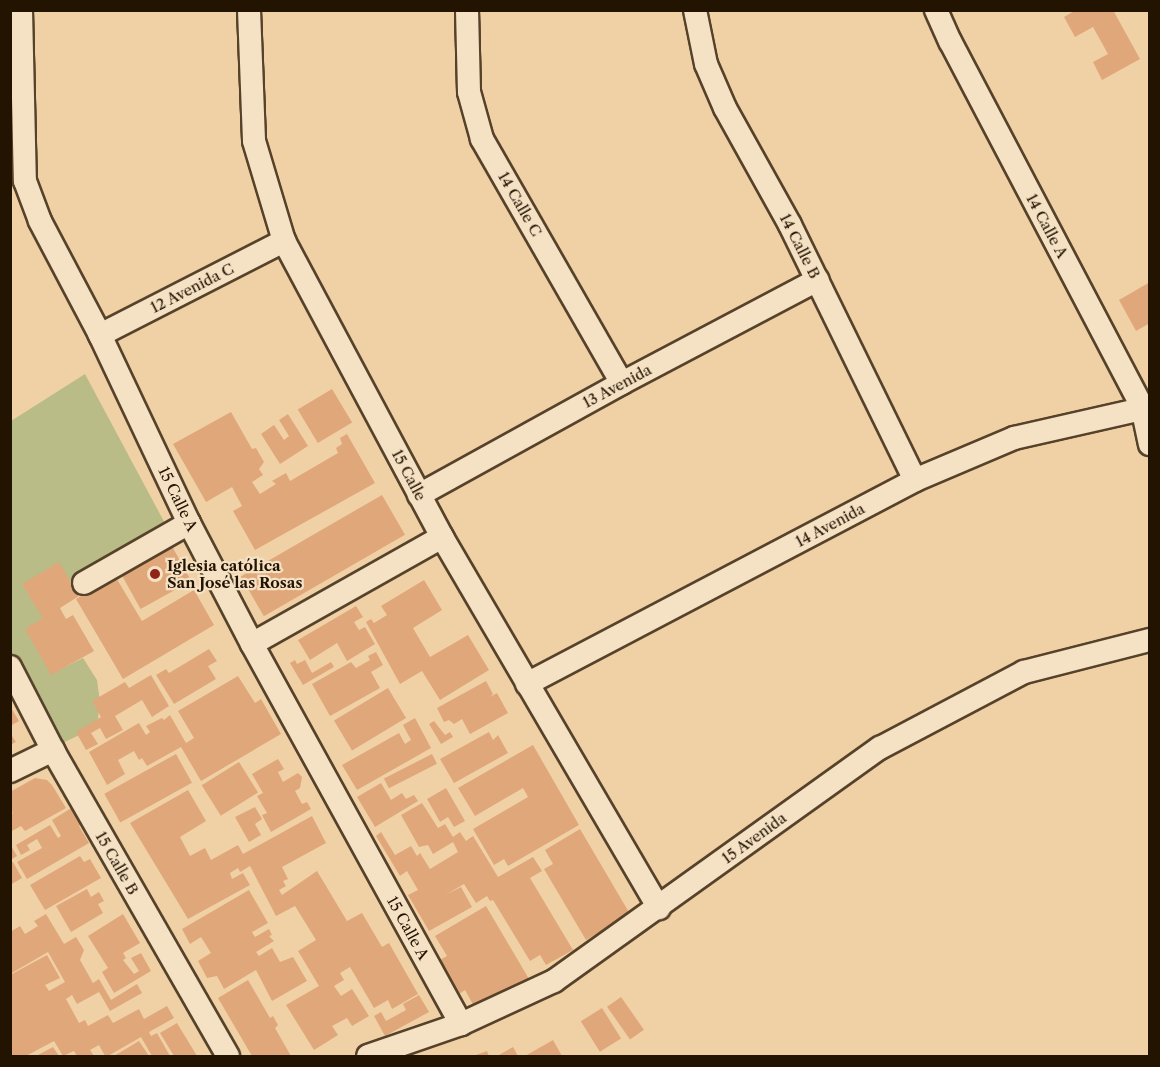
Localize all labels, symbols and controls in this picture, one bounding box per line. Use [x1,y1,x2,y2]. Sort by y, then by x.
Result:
street label: 14 Calle C [494,169,546,239]
street label: 14 Calle A [1022,190,1072,262]
street label: 14 Calle B [776,211,824,281]
street label: 12 Avenida C [147,259,237,317]
street label: 13 Avenida [579,360,655,412]
street label: 15 Calle [388,446,430,504]
street label: 15 Calle A [154,463,202,535]
street label: 14 Avenida [792,499,868,551]
place label: Iglesia católica San José las Rosas [167,556,302,591]
marker: Iglesia católica San José las Rosas [148,567,162,581]
street label: 15 Avenida [718,808,790,868]
street label: 15 Calle B [92,828,142,898]
street label: 15 Calle A [383,893,433,963]

